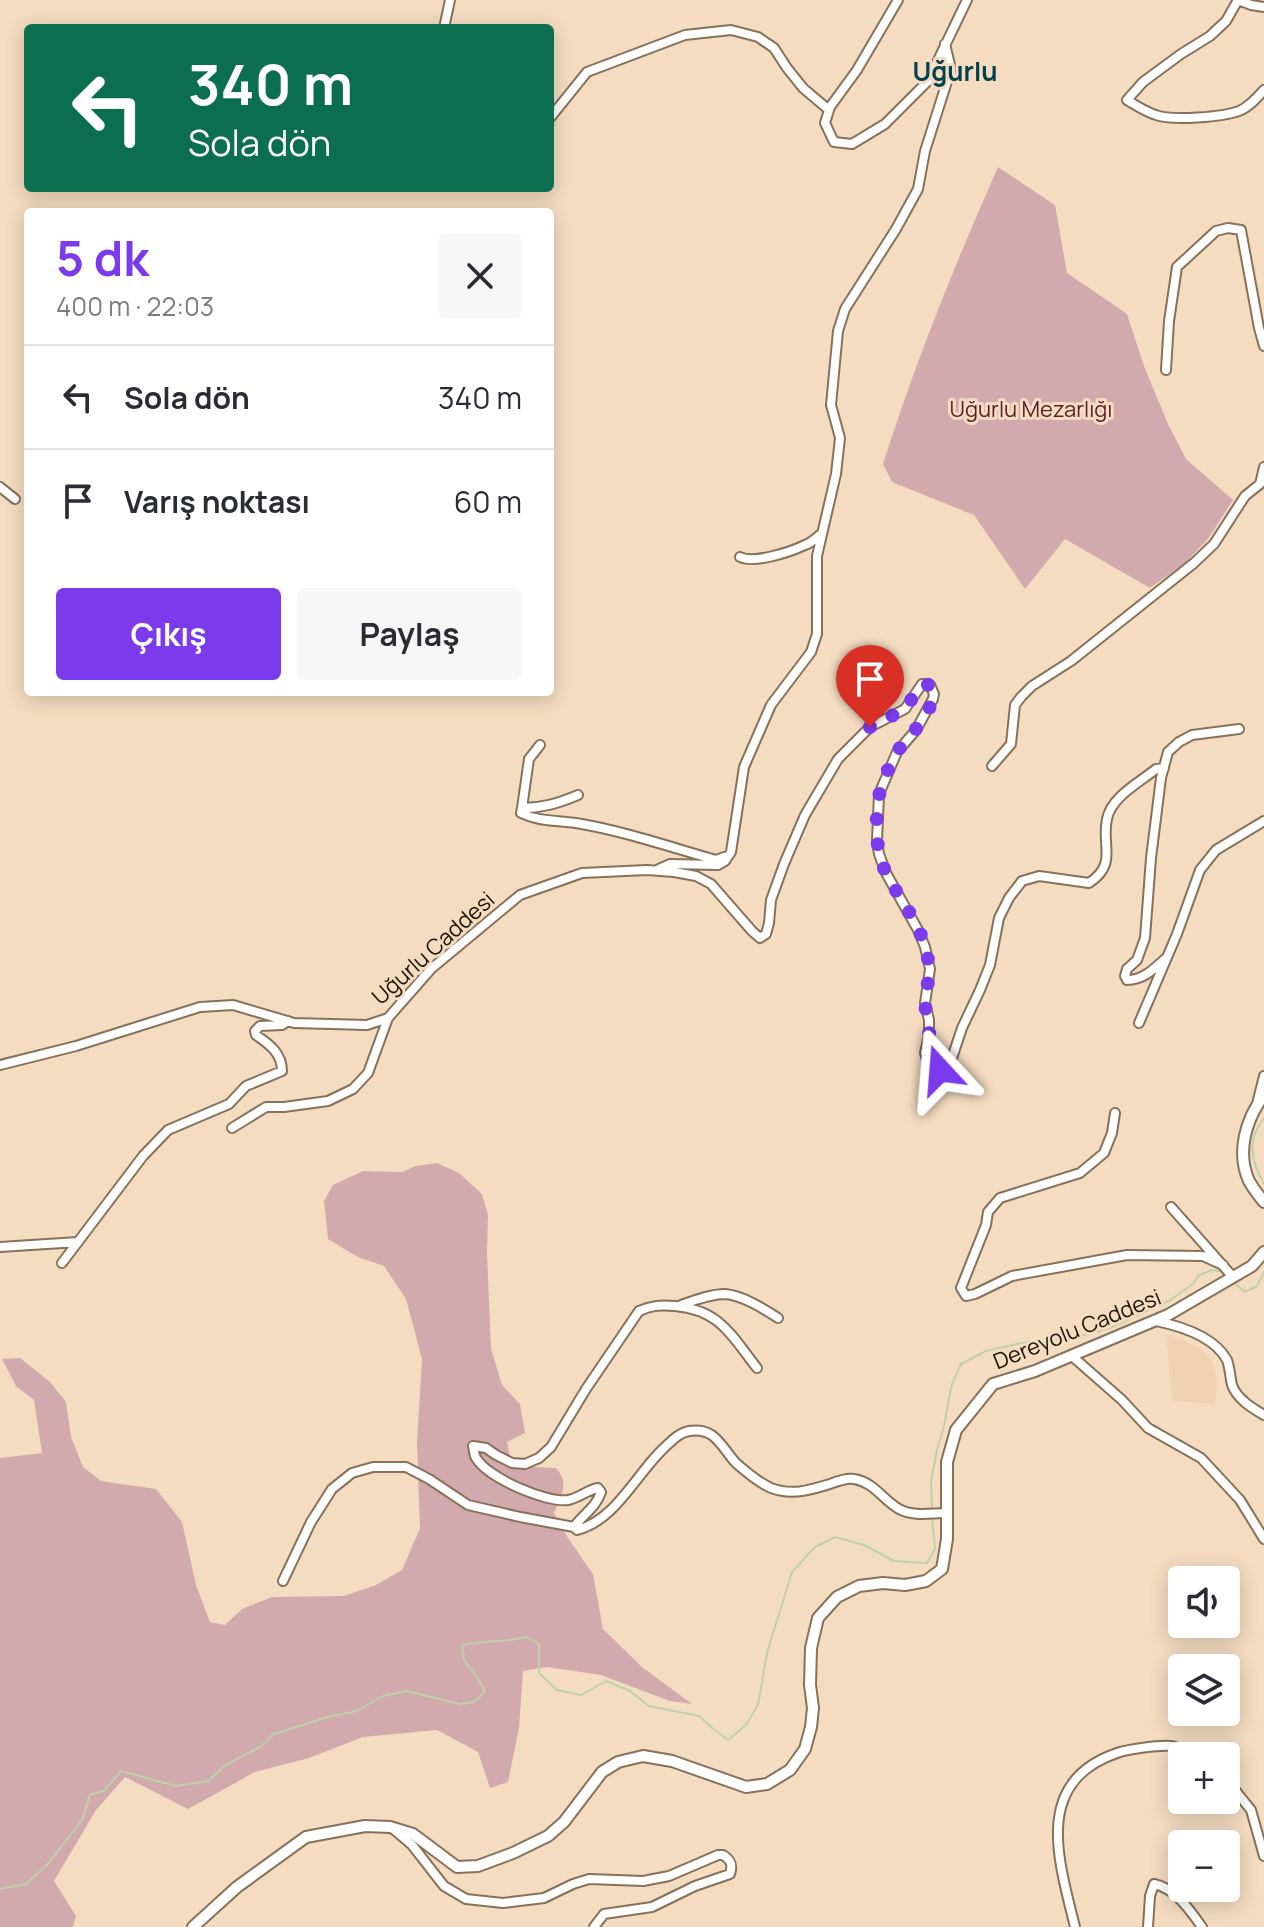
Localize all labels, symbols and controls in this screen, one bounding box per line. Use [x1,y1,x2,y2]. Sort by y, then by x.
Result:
text: 340 m [188,45,353,122]
district label: Uğurlu [913,53,997,89]
icon: left [56,56,160,160]
text: Sola dön [188,118,331,167]
text: 5 dk [56,225,149,290]
button: close [438,234,522,318]
text: 400 m · 22:03 [56,288,214,324]
icon: left [56,375,100,419]
text: Sola dön [124,377,250,418]
text: 340 m [438,377,522,418]
park label: Uğurlu Mezarlığı [950,394,1113,424]
icon: arrive [56,479,100,523]
text: Varış noktası [124,481,310,522]
text: 60 m [454,481,522,522]
button: Çıkış [56,588,281,680]
button: Paylaş [297,588,522,680]
pin [836,645,904,727]
icon: arrive [848,657,892,701]
street label: Uğurlu Caddesi [365,885,501,1011]
position arrow [898,1028,982,1112]
street label: Dereyolu Caddesi [989,1282,1165,1376]
map controls [1168,1566,1240,1902]
button: sound [1168,1566,1240,1638]
button: layers [1168,1654,1240,1726]
button: + [1168,1742,1240,1814]
button: − [1168,1830,1240,1902]

